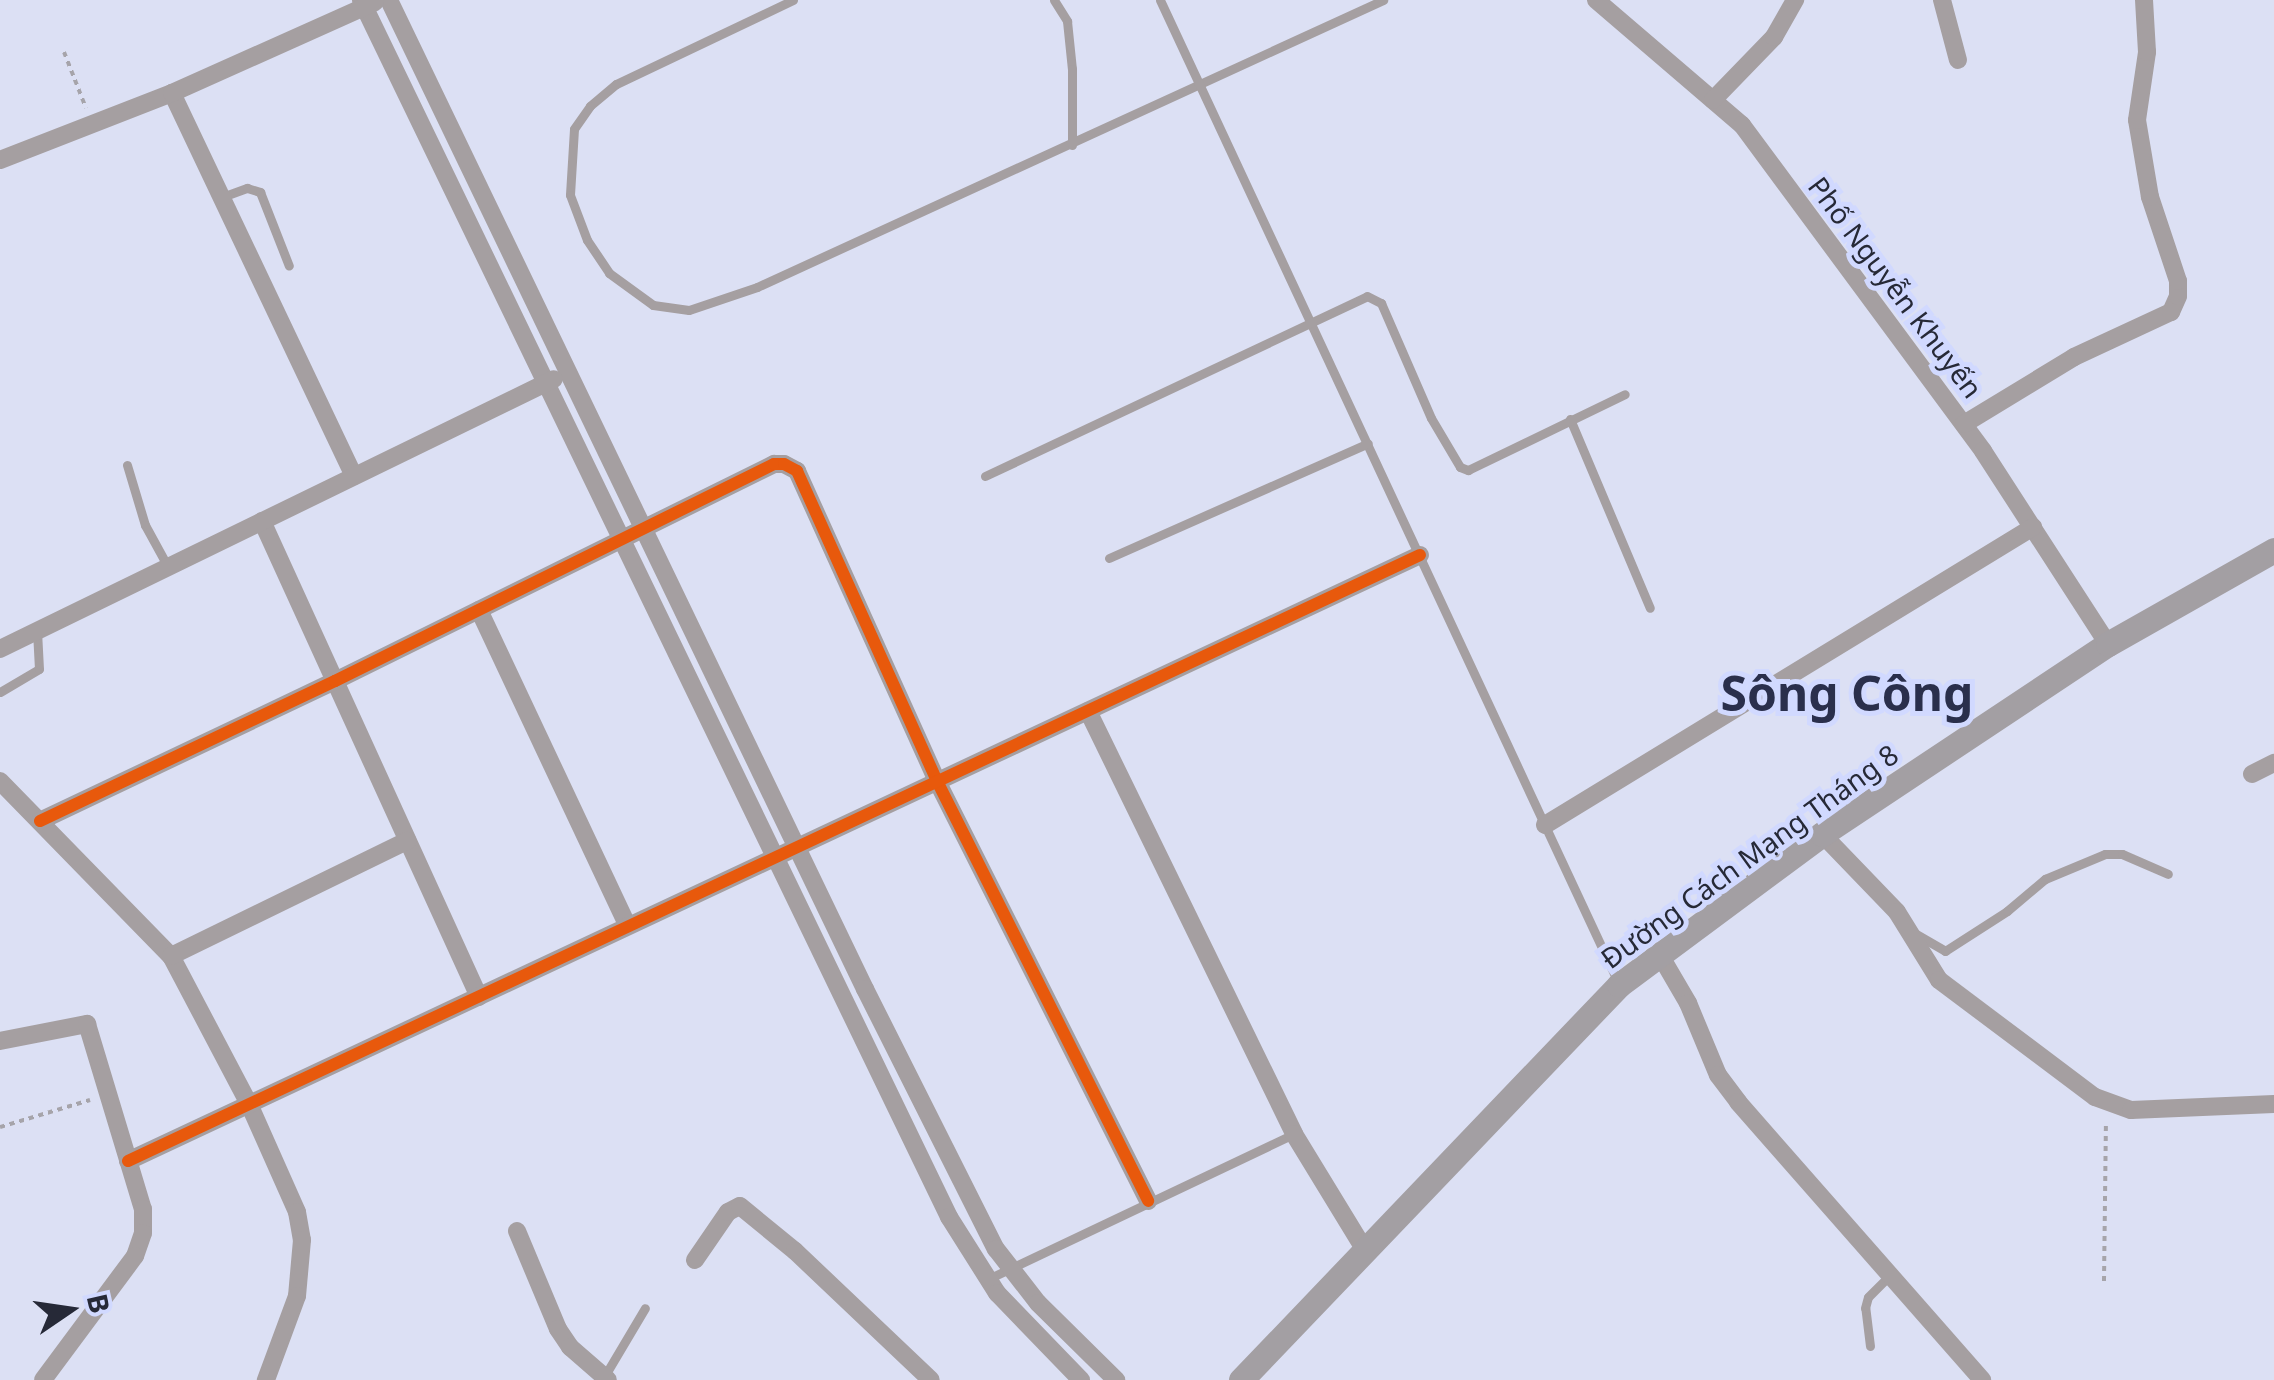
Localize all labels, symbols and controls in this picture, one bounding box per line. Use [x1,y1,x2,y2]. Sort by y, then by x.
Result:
street label: Phố Nguyễn Khuyến [1802,170,1990,404]
district label: Sông Công [1721,664,1973,722]
street label: Đường Cách Mạng Tháng 8 [1594,737,1904,975]
north arrow [20,1260,120,1360]
text: B [79,1290,120,1317]

